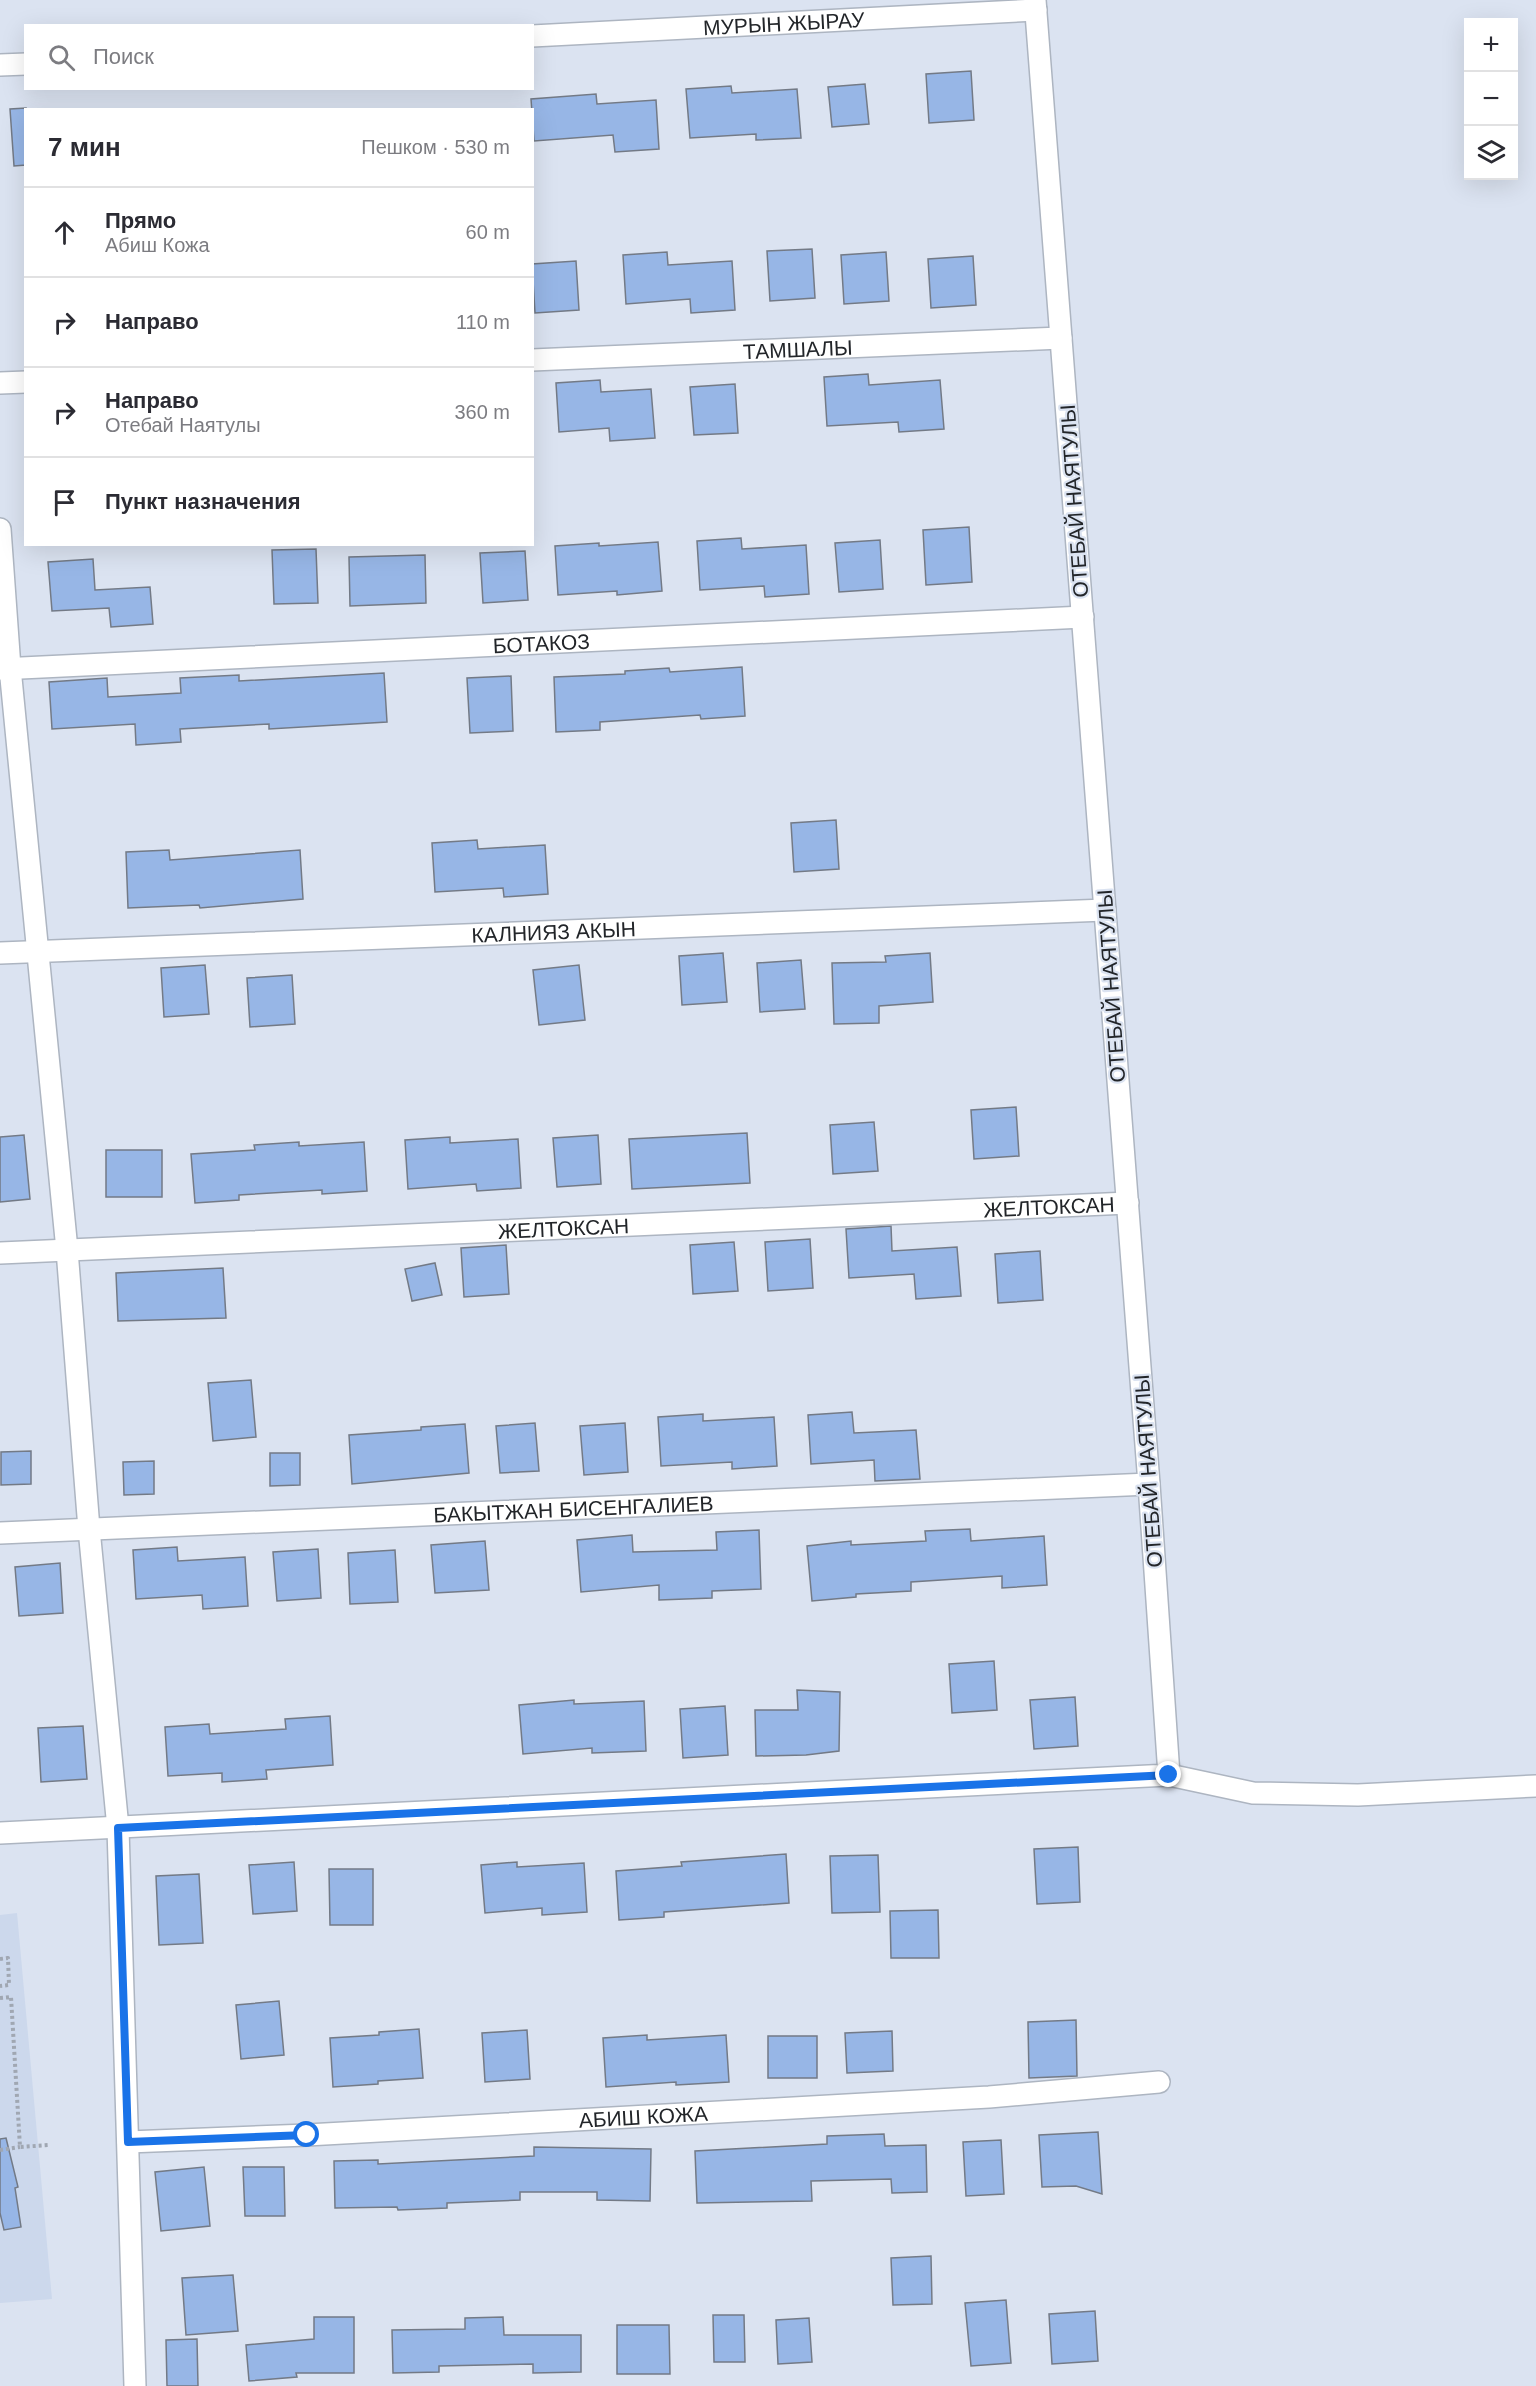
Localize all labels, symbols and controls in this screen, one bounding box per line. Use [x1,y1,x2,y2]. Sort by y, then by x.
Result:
street label: МУРЫН ЖЫРАУ [702,7,866,39]
map controls [1464,18,1518,180]
button: + [1464,18,1518,72]
search box [24,24,534,90]
icon: search [45,41,78,74]
text: Поиск [93,44,154,69]
button: − [1464,72,1518,126]
button: layers [1464,126,1518,180]
text: 7 мин [48,132,121,162]
text: Пешком · 530 m [361,136,510,158]
text: Прямо [105,208,176,233]
icon: ahead [48,216,81,249]
text: 60 m [466,221,510,243]
text: Абиш Кожа [105,234,210,256]
icon: right [48,306,81,339]
text: Направо [105,309,199,334]
text: 110 m [456,311,510,333]
street label: ТАМШАЛЫ [742,335,853,363]
text: Направо [105,388,199,413]
icon: right [48,396,81,429]
text: 360 m [454,401,510,423]
street label: ОТЕБАЙ НАЯТУЛЫ [1056,404,1092,598]
text: Отебай Наятулы [105,414,261,436]
icon: arrive [48,486,81,519]
text: Пункт назначения [105,489,301,514]
street label: БОТАКОЗ [492,629,590,657]
street label: ОТЕБАЙ НАЯТУЛЫ [1093,889,1129,1083]
street label: КАЛНИЯЗ АКЫН [471,917,636,946]
street label: ЖЕЛТОКСАН [983,1192,1115,1221]
street label: ЖЕЛТОКСАН [497,1214,630,1242]
street label: ОТЕБАЙ НАЯТУЛЫ [1130,1374,1166,1568]
street label: БАКЫТЖАН БИСЕНГАЛИЕВ [433,1491,714,1526]
route end [1155,1761,1181,1787]
street label: АБИШ КОЖА [578,2101,709,2131]
route start [293,2121,319,2147]

